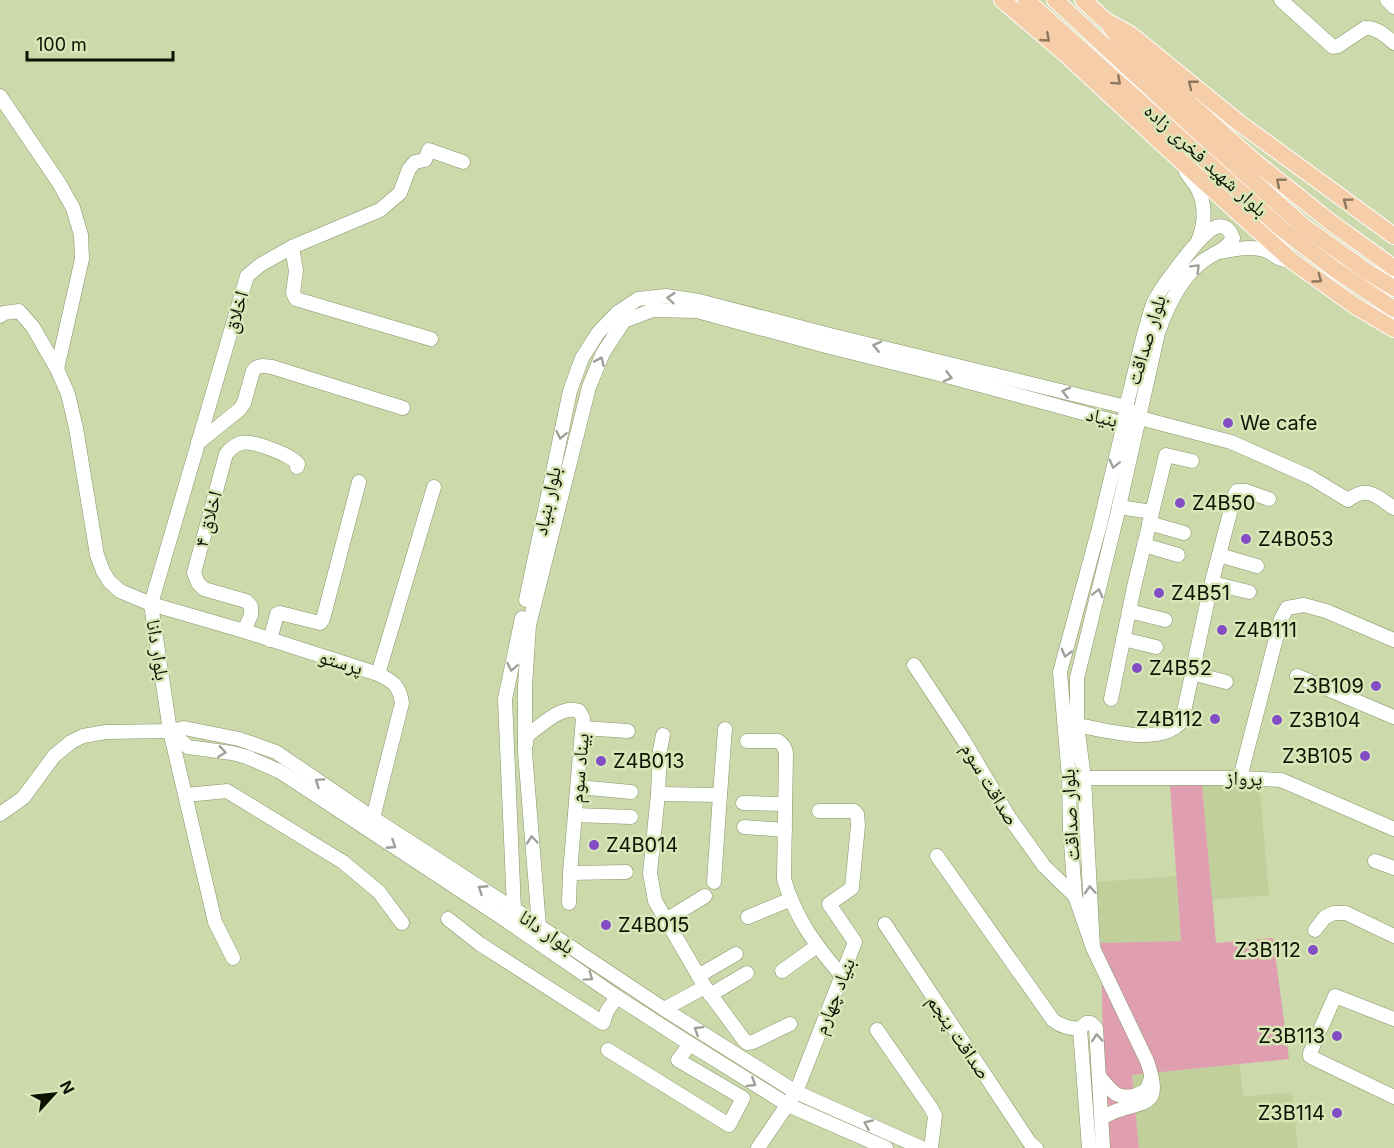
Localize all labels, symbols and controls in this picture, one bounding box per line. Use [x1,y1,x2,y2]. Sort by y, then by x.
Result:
scale bar [27,24,172,62]
one-way arrow [1039,31,1050,42]
text: 100 m [36,34,87,55]
one-way arrow [1110,74,1121,85]
one-way arrow [1188,80,1199,91]
street label: بلوار شهید فخری زاده [1139,98,1273,222]
one-way arrow [1276,179,1287,190]
one-way arrow [1342,198,1353,209]
one-way arrow [1189,264,1200,275]
one-way arrow [1311,272,1322,283]
street label: اخلاق [219,288,253,336]
one-way arrow [666,291,675,304]
street label: بلوار صداقت [1121,292,1171,388]
one-way arrow [872,340,882,353]
one-way arrow [593,356,605,367]
one-way arrow [943,369,953,382]
one-way arrow [1061,386,1071,399]
street label: بنیاد [1084,402,1120,432]
place label: We cafe [1240,411,1317,435]
marker: We cafe [1221,416,1235,430]
one-way arrow [555,429,568,439]
one-way arrow [1109,459,1122,469]
street label: بلوار بنیاد [528,464,566,538]
street label: اخلاق ۴ [189,488,227,550]
place label: Z4B50 [1192,491,1255,515]
marker: Z4B50 [1173,496,1187,510]
place label: Z4B053 [1258,527,1334,551]
marker: Z4B053 [1239,532,1253,546]
place label: Z4B51 [1171,581,1230,605]
marker: Z4B51 [1152,586,1166,600]
one-way arrow [1090,588,1103,598]
street label: بلوار دانا [141,618,175,682]
place label: Z4B111 [1234,618,1297,642]
marker: Z4B111 [1215,623,1229,637]
street label: پرستو [316,644,366,680]
one-way arrow [1060,648,1073,658]
place label: Z4B52 [1149,656,1212,680]
one-way arrow [506,661,519,671]
marker: Z4B52 [1130,661,1144,675]
place label: Z3B109 [1293,674,1364,698]
marker: Z3B109 [1369,679,1383,693]
place label: Z4B112 [1136,707,1203,731]
place label: Z3B104 [1289,708,1361,732]
marker: Z4B112 [1208,712,1222,726]
marker: Z3B104 [1270,713,1284,727]
street label: بیناد سوم [564,732,596,804]
street label: صداقت سوم [954,738,1024,831]
place label: Z3B105 [1282,744,1353,768]
one-way arrow [218,745,227,757]
place label: Z4B013 [613,749,685,773]
marker: Z3B105 [1358,749,1372,763]
marker: Z4B013 [594,754,608,768]
street label: پرواز [1224,766,1263,790]
street label: بلوار صداقت [1056,768,1084,862]
one-way arrow [315,778,326,789]
place label: Z4B014 [606,833,678,857]
one-way arrow [526,835,539,844]
one-way arrow [385,838,396,849]
marker: Z4B014 [587,838,601,852]
one-way arrow [478,885,489,896]
one-way arrow [1083,885,1096,894]
street label: بلوار دانا [515,905,579,959]
place label: Z4B015 [618,913,690,937]
marker: Z4B015 [599,918,613,932]
place label: Z3B112 [1235,938,1301,962]
marker: Z3B112 [1306,943,1320,957]
street label: بنیاد چهارم [808,954,862,1039]
one-way arrow [582,970,593,981]
street label: صداقت پنجم [920,990,996,1085]
place label: Z3B113 [1258,1024,1325,1048]
one-way arrow [694,1026,704,1038]
marker: Z3B113 [1330,1029,1344,1043]
one-way arrow [1090,1034,1103,1043]
north arrow [24,1064,84,1124]
one-way arrow [746,1075,756,1087]
text: N [56,1077,79,1097]
place label: Z3B114 [1258,1101,1325,1125]
marker: Z3B114 [1330,1106,1344,1120]
one-way arrow [864,1120,875,1132]

